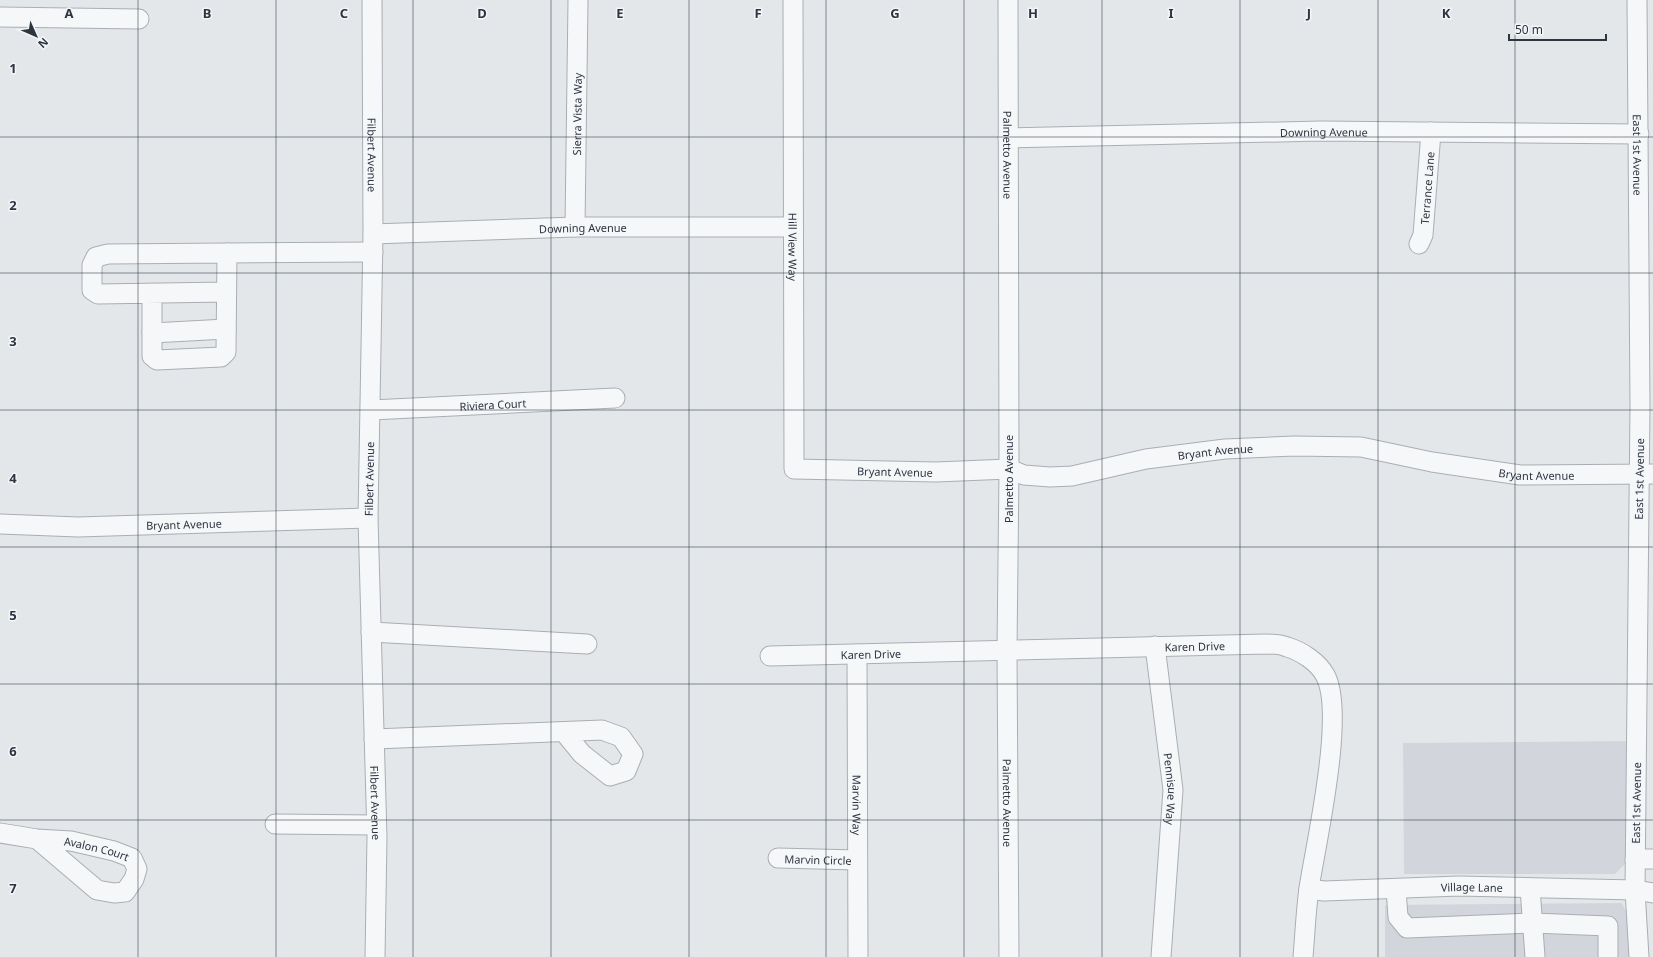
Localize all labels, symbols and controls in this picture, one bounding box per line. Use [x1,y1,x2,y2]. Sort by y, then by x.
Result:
text: A [65,4,74,22]
text: B [203,4,211,22]
text: C [340,4,348,22]
text: D [477,4,487,22]
text: E [616,4,624,22]
text: F [754,4,762,22]
text: G [890,4,900,22]
text: H [1028,4,1038,22]
text: I [1168,4,1174,22]
text: J [1306,4,1311,22]
text: K [1442,4,1451,22]
north arrow [16,16,56,56]
scale bar [1509,16,1606,42]
text: 50 m [1515,21,1543,38]
text: N [35,35,52,52]
text: 1 [9,59,17,77]
street label: Sierra Vista Way [568,72,585,155]
street label: Palmetto Avenue [1001,111,1016,199]
street label: East 1st Avenue [1630,114,1646,196]
street label: Filbert Avenue [365,118,380,192]
street label: Downing Avenue [1280,123,1368,139]
street label: Terrance Lane [1416,151,1437,225]
text: 2 [9,196,17,214]
street label: Hill View Way [786,213,801,282]
street label: Downing Avenue [539,220,627,236]
text: 3 [9,332,17,350]
street label: Riviera Court [459,395,527,413]
street label: Palmetto Avenue [1001,435,1016,523]
street label: East 1st Avenue [1631,438,1647,520]
street label: Bryant Avenue [1177,440,1253,462]
street label: Filbert Avenue [361,442,377,516]
street label: Bryant Avenue [857,463,933,479]
street label: Bryant Avenue [1498,464,1574,483]
text: 4 [9,469,17,487]
street label: Bryant Avenue [146,515,222,532]
text: 5 [9,606,17,624]
street label: Karen Drive [1164,637,1225,654]
street label: Karen Drive [841,645,901,662]
text: 6 [9,742,17,760]
street label: Pennisue Way [1161,752,1181,826]
street label: Palmetto Avenue [1000,759,1016,847]
street label: East 1st Avenue [1628,762,1644,844]
street label: Filbert Avenue [367,765,385,840]
street label: Marvin Way [850,775,865,836]
street label: Avalon Court [64,833,131,864]
street label: Marvin Circle [784,851,852,867]
street label: Village Lane [1440,878,1503,894]
text: 7 [9,879,17,897]

